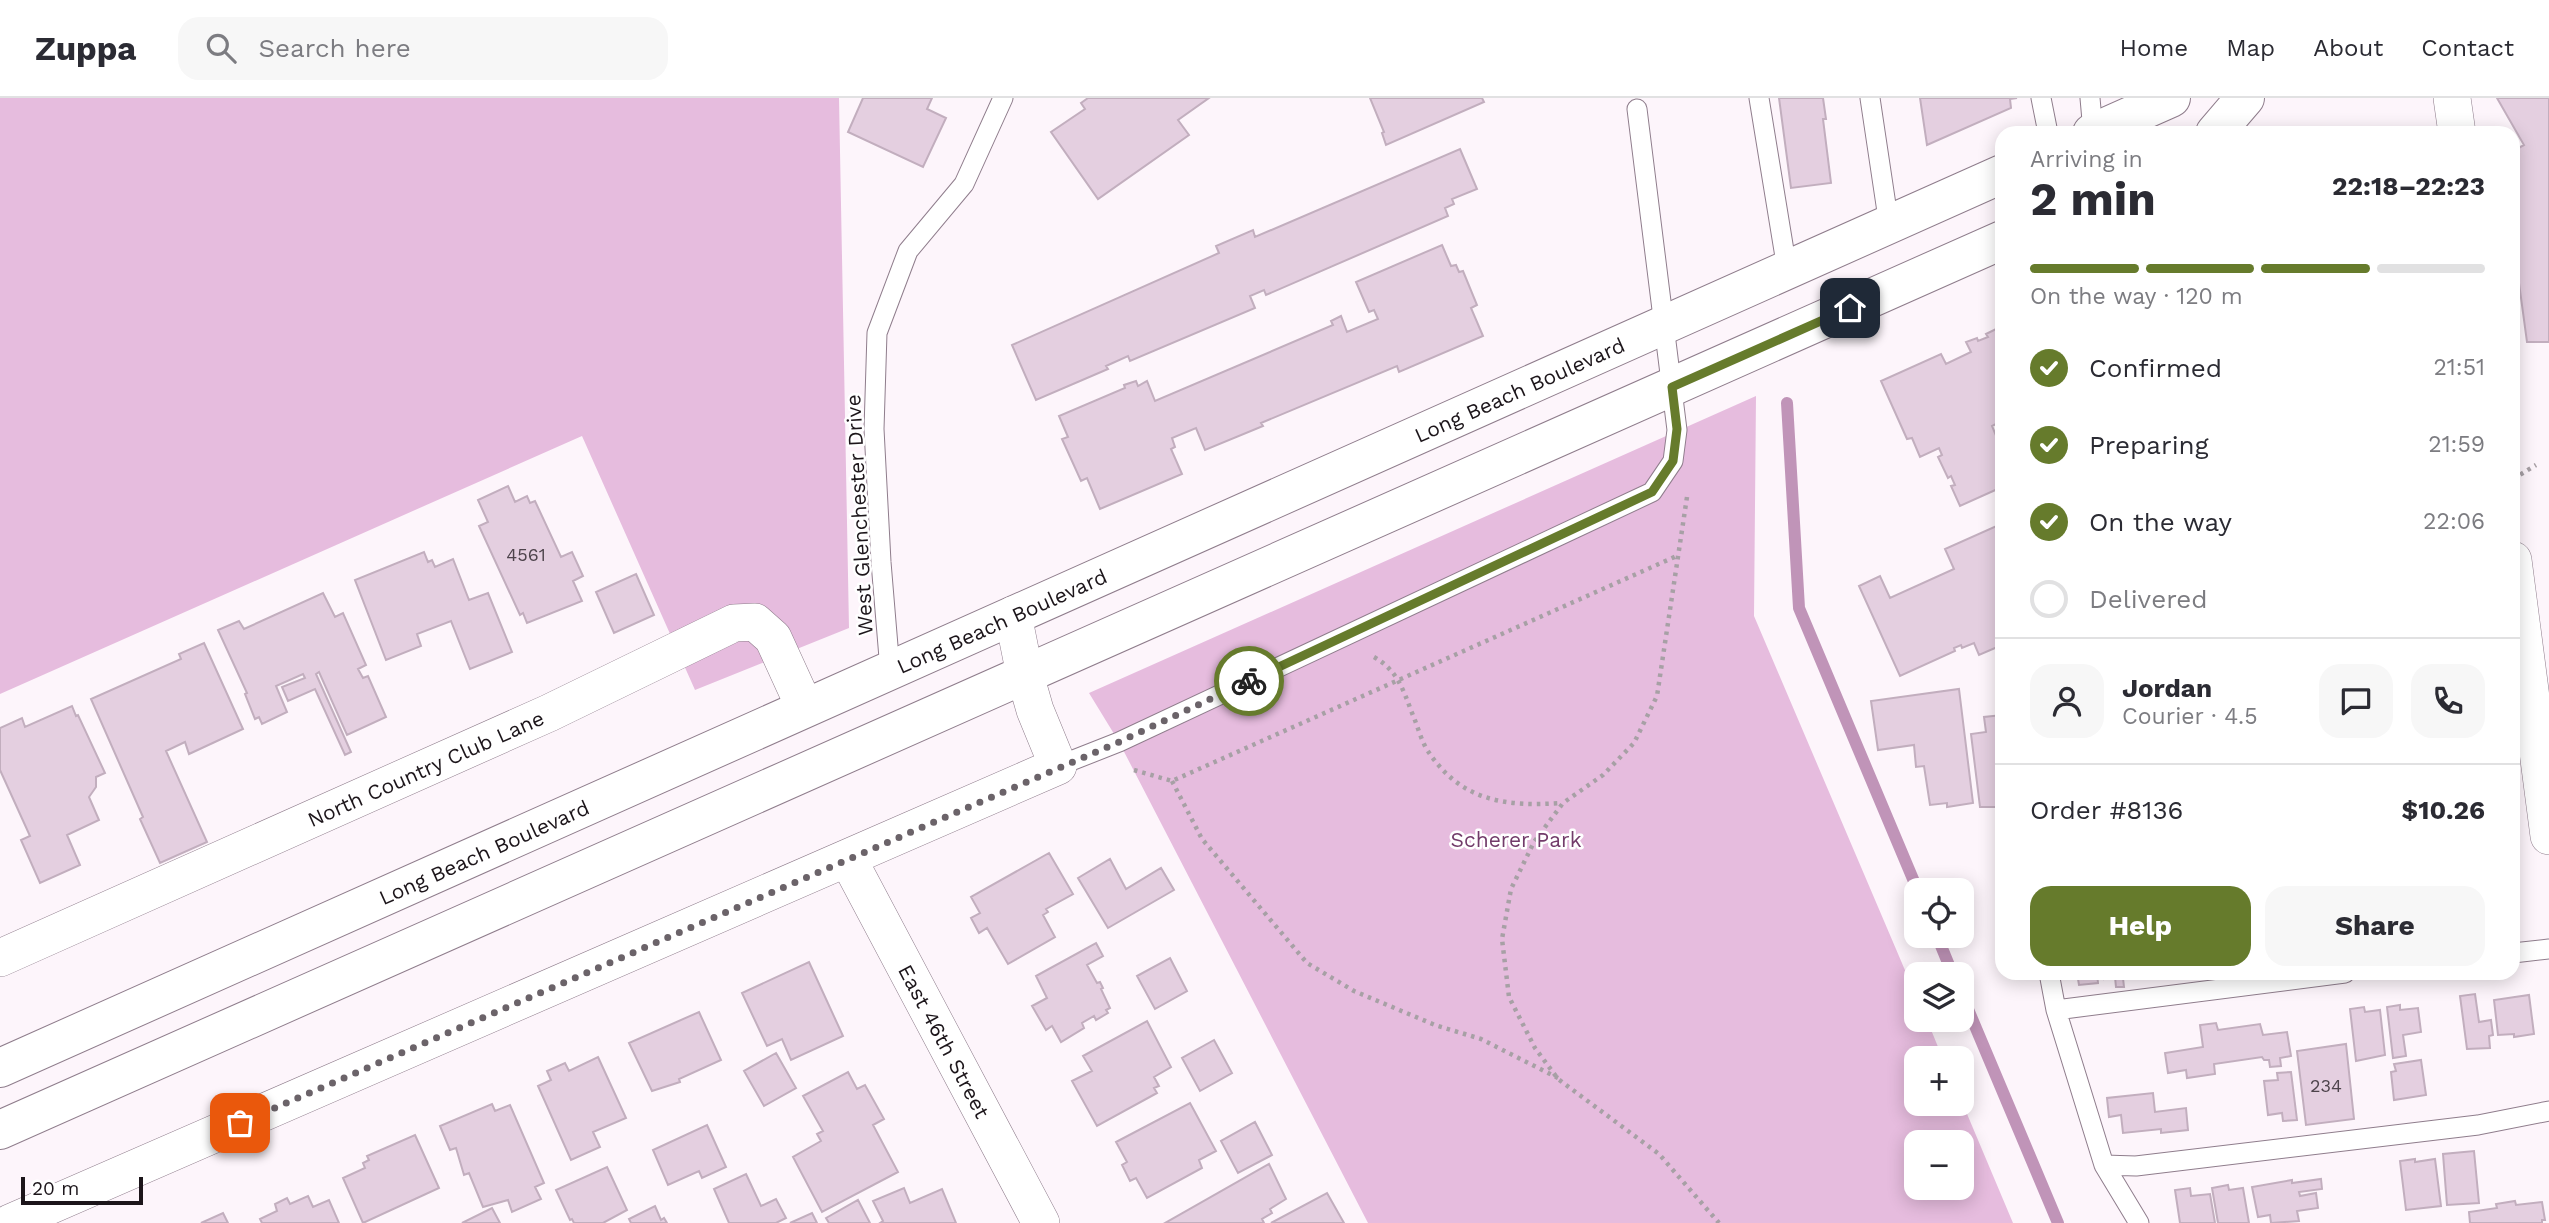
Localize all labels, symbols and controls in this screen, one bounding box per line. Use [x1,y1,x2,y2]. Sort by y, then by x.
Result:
search box [178,17,668,80]
text: Zuppa [35,29,136,68]
icon: search [202,29,240,67]
text: Search here [258,33,411,63]
text: Home [2120,34,2188,62]
text: Map [2226,34,2275,62]
text: About [2313,34,2383,62]
text: Contact [2421,34,2514,62]
text: Arriving in [2030,146,2143,173]
text: 22:18–22:23 [2332,171,2485,201]
text: 2 min [2030,172,2156,226]
pin [1820,278,1880,338]
text: On the way · 120 m [2030,283,2243,310]
icon: home [1831,289,1869,327]
street label: Long Beach Boulevard [1410,332,1628,447]
icon: check [2030,349,2068,387]
text: Confirmed [2089,353,2222,383]
text: 21:51 [2433,354,2485,381]
street label: West Glenchester Drive [840,394,878,636]
icon: check [2030,426,2068,464]
text: Preparing [2089,430,2209,460]
text: 21:59 [2428,431,2485,458]
icon: check [2030,503,2068,541]
text: On the way [2089,507,2232,537]
text: 22:06 [2423,508,2485,535]
house number: 4561 [506,544,546,565]
street label: Long Beach Boulevard [893,563,1111,678]
text: Delivered [2089,584,2208,614]
courier [1214,646,1284,716]
icon: bike [1230,662,1268,700]
button: person [2030,664,2104,738]
button: chat [2319,664,2393,738]
button: phone [2411,664,2485,738]
text: Jordan [2122,673,2212,703]
text: Courier · 4.5 [2122,703,2258,730]
street label: North Country Club Lane [303,704,548,832]
street label: Long Beach Boulevard [375,794,593,910]
text: Order #8136 [2030,795,2183,825]
text: $10.26 [2402,795,2485,825]
park label: Scherer Park [1450,827,1582,852]
map controls [1904,878,1974,1200]
button: locate [1904,878,1974,948]
button: Help [2030,886,2251,966]
button: Share [2265,886,2485,966]
street label: East 46th Street [894,960,996,1122]
button: layers [1904,962,1974,1032]
button: + [1904,1046,1974,1116]
house number: 234 [2310,1075,2342,1096]
pin [210,1093,270,1153]
icon: bag [221,1104,259,1142]
button: − [1904,1130,1974,1200]
scale bar [21,1174,144,1206]
text: 20 m [32,1177,79,1200]

